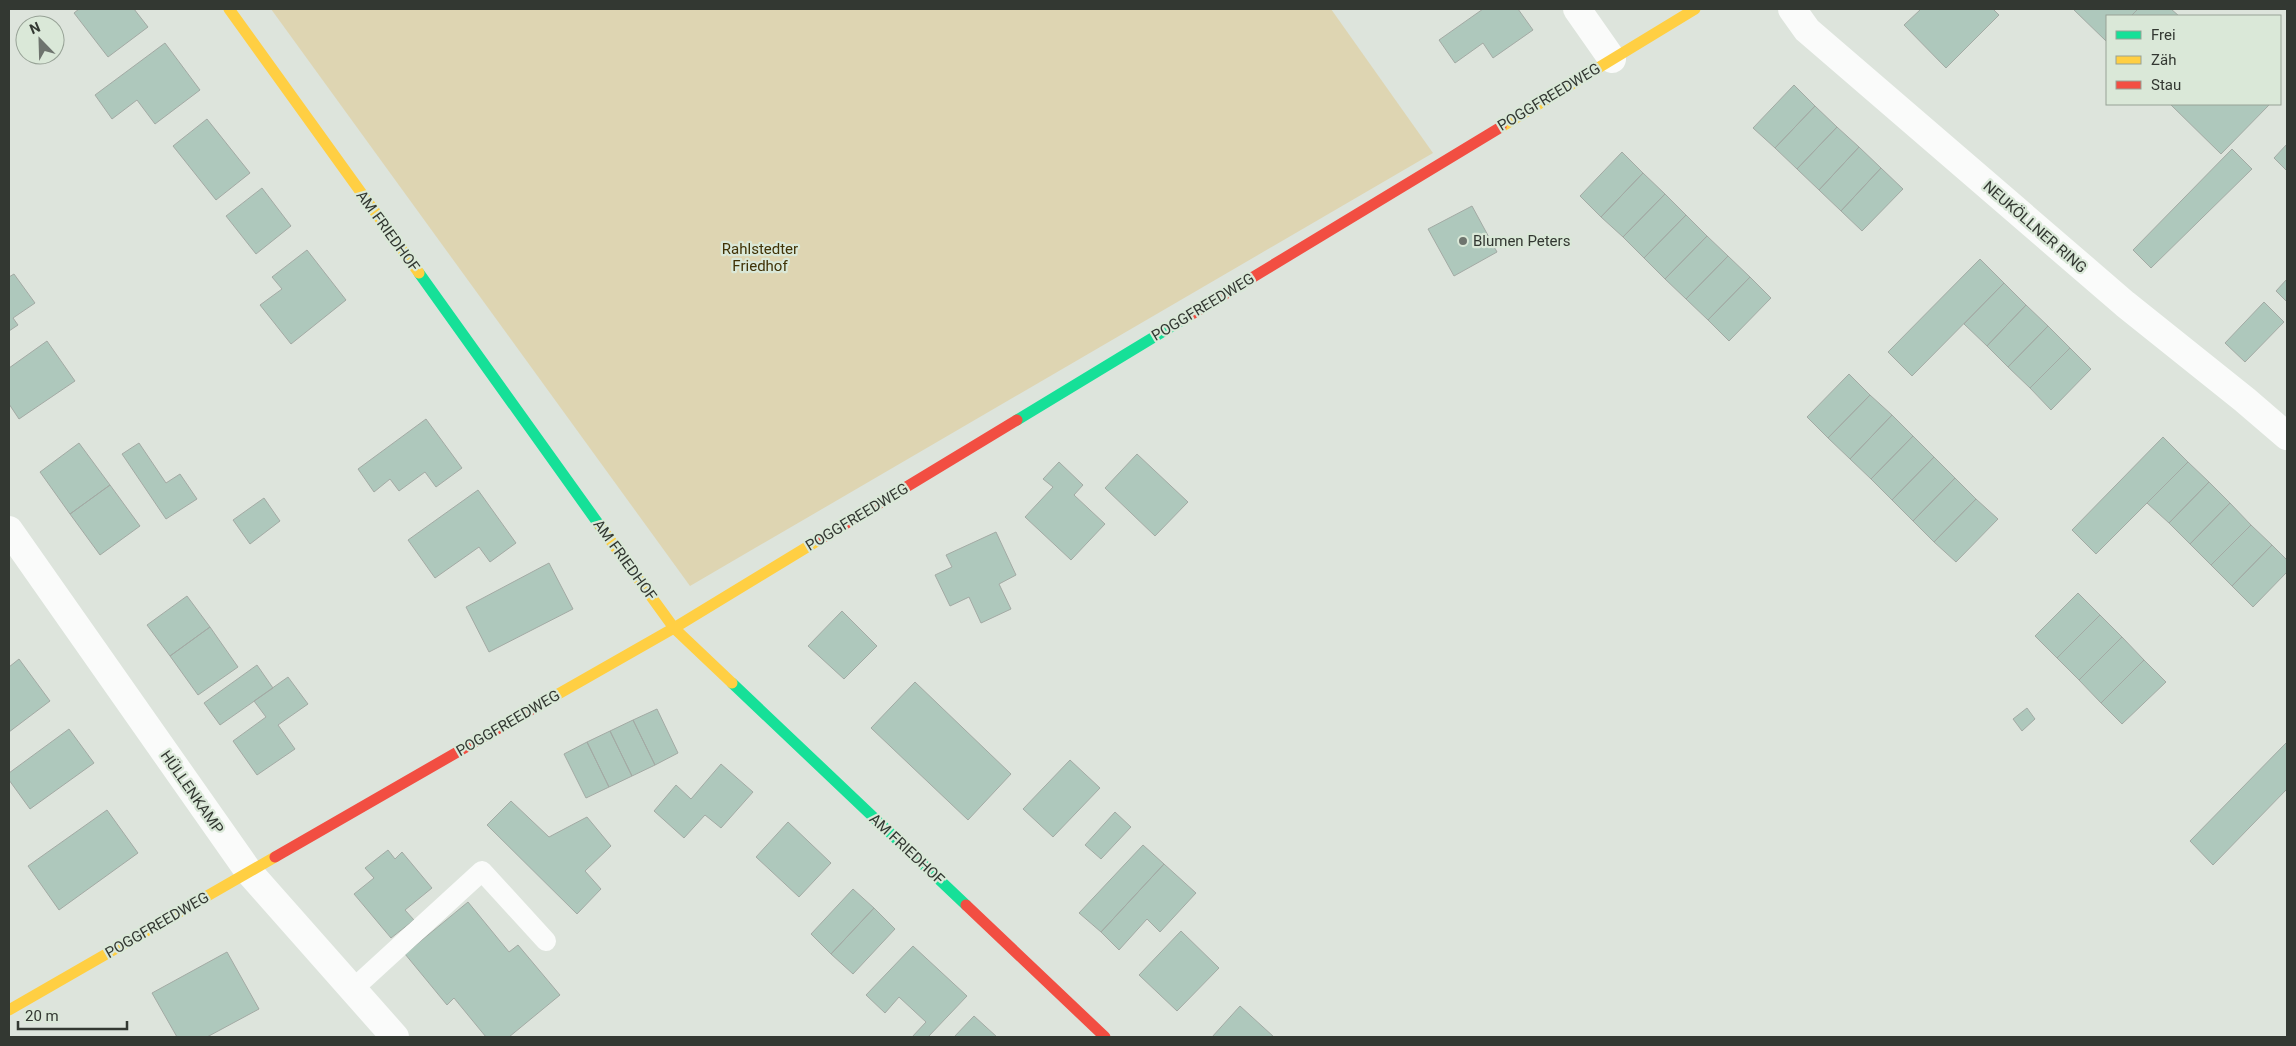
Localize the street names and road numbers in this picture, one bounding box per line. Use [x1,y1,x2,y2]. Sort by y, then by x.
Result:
street label: POGGFREEDWEG [1494,59,1604,135]
street label: NEUKÖLLNER RING [1980,177,2090,277]
street label: AM FRIEDHOF [353,187,423,275]
street label: POGGFREEDWEG [1148,269,1258,345]
street label: POGGFREEDWEG [802,479,912,555]
street label: AM FRIEDHOF [590,516,660,604]
street label: POGGFREEDWEG [453,686,563,760]
street label: HÜLLENKAMP [157,747,227,837]
street label: AM FRIEDHOF [866,810,948,888]
street label: POGGFREEDWEG [102,888,212,962]

